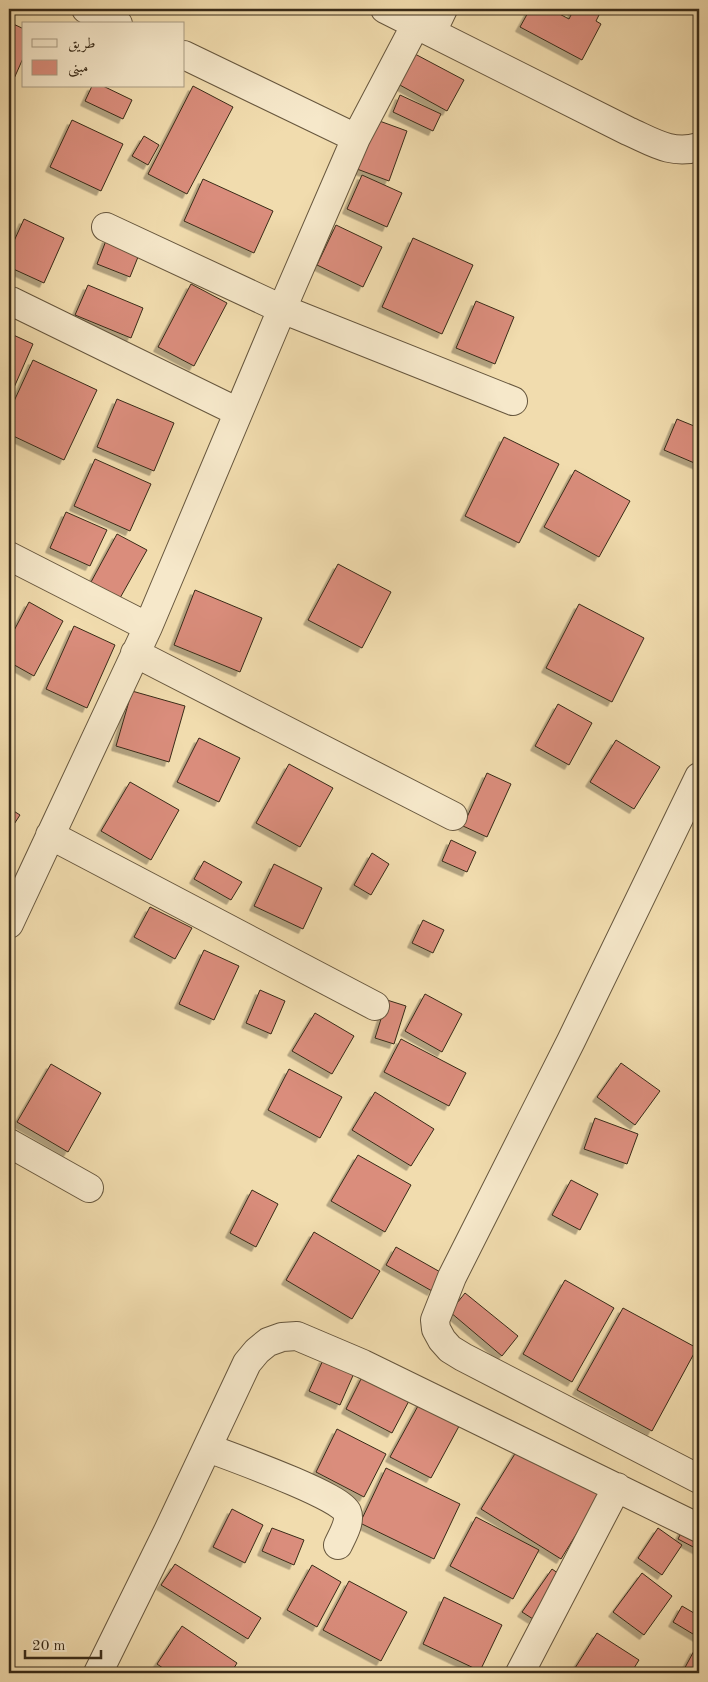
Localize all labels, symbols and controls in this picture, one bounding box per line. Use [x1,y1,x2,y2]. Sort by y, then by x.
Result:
legend [22,22,185,88]
text: طريق [68,37,95,53]
text: مبنى [68,61,88,78]
scale bar [25,1627,101,1659]
text: 20 m [32,1639,66,1654]

